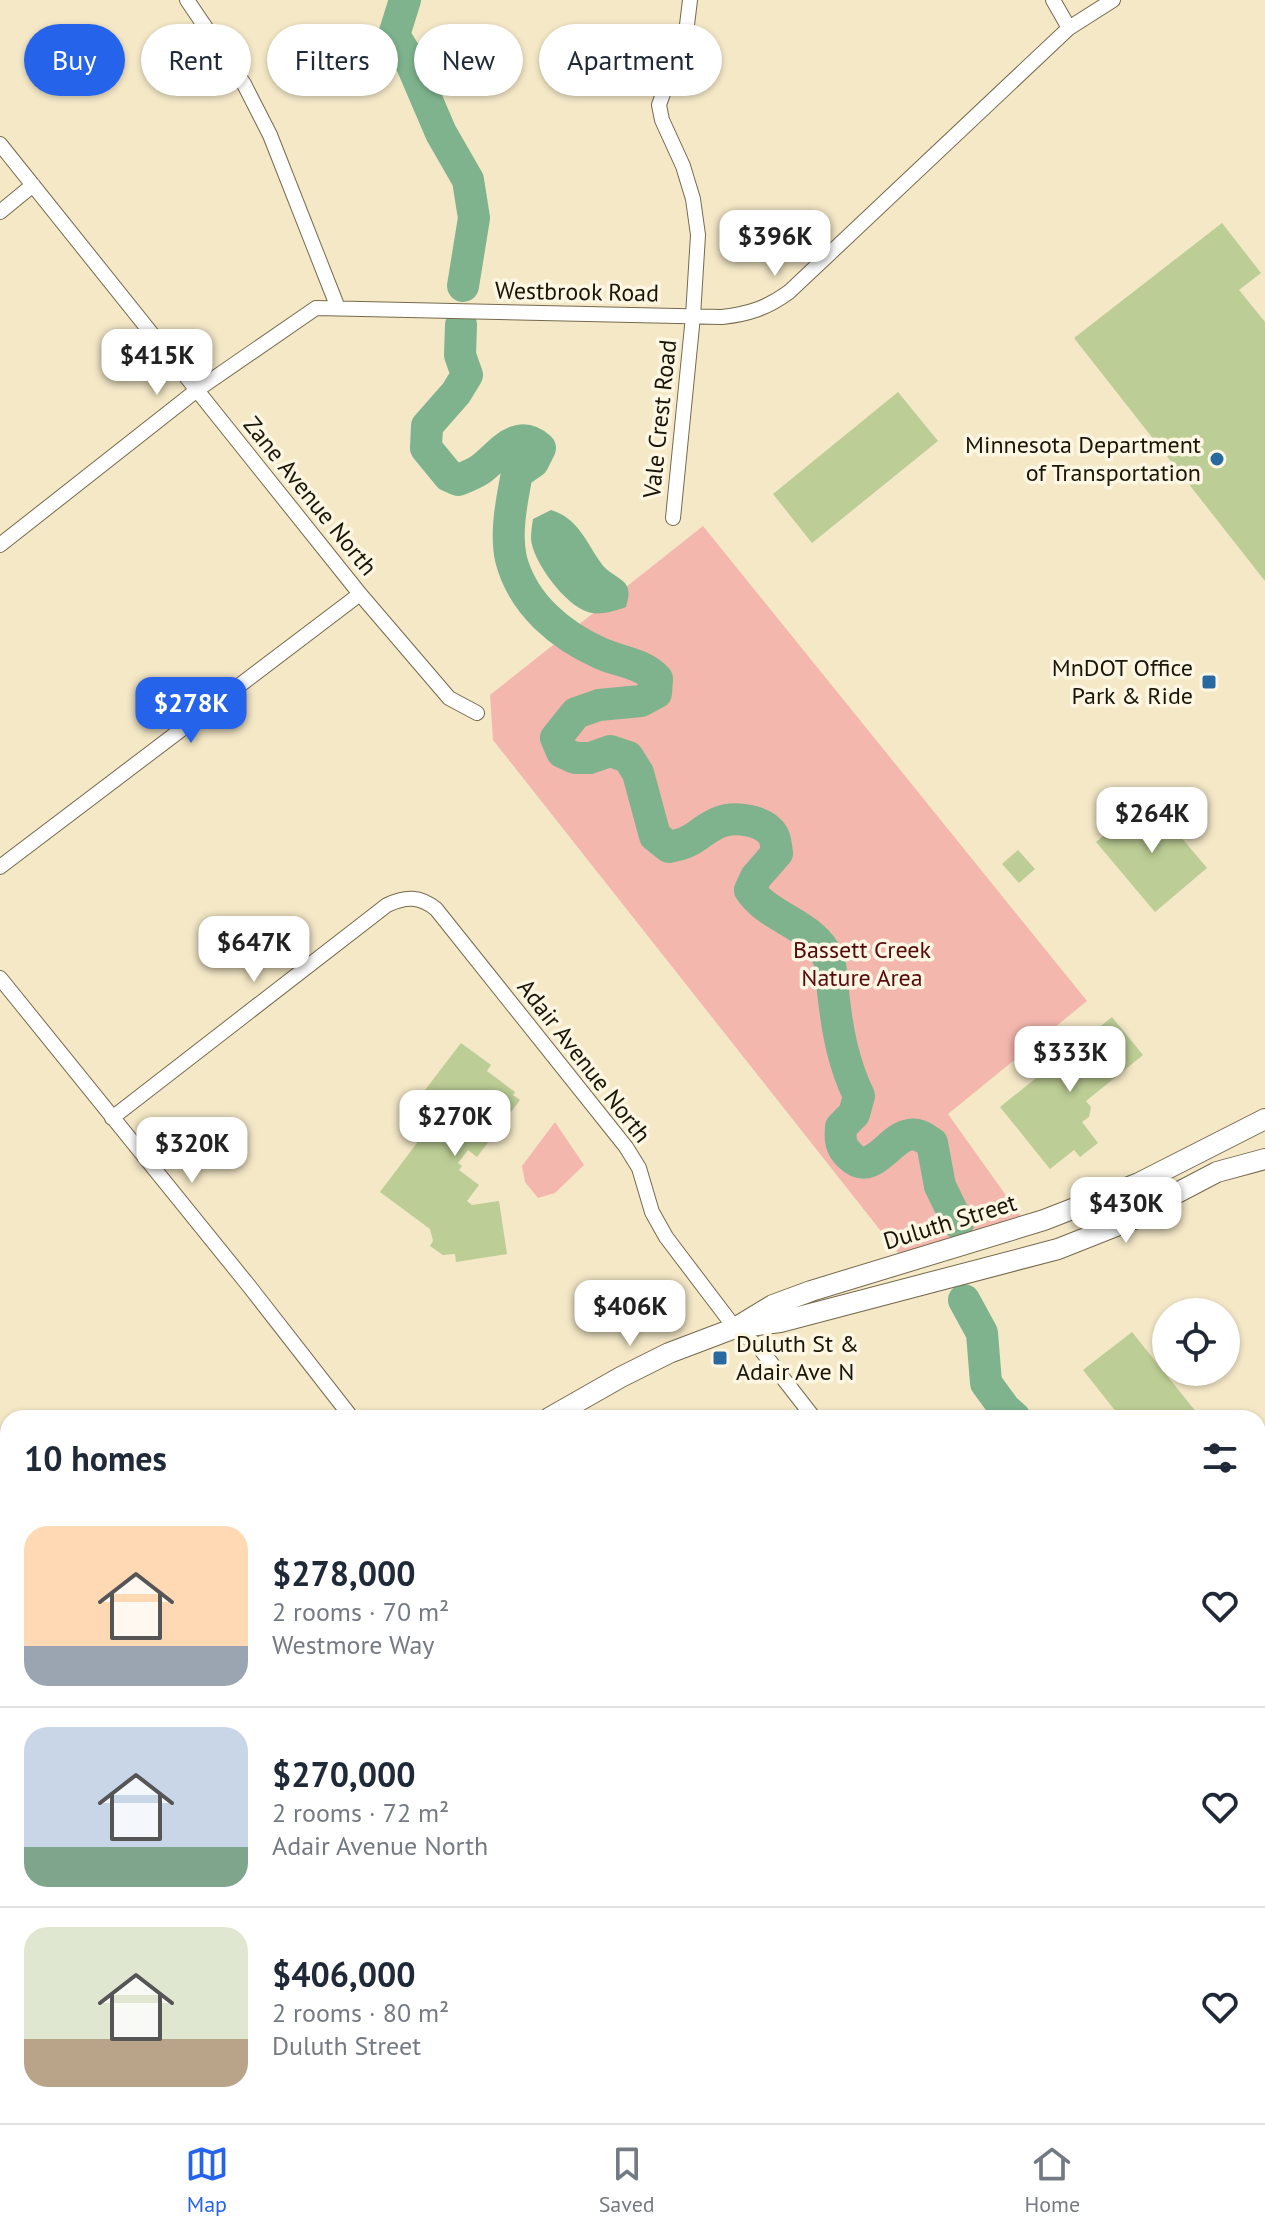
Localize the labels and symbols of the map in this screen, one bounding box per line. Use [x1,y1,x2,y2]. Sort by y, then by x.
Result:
pin: $396K [719,210,831,278]
street label: Westbrook Road [495,275,659,308]
pin: $415K [101,329,213,397]
street label: Vale Crest Road [636,338,683,501]
street label: Zane Avenue North [237,410,384,582]
place label: Minnesota Department of Transportation [965,429,1201,488]
marker: Minnesota Department of Transportation [1208,450,1226,468]
place label: MnDOT Office Park & Ride [1052,652,1193,711]
marker: MnDOT Office Park & Ride [1200,673,1218,691]
pin: $278K [135,677,247,745]
pin: $264K [1096,787,1208,855]
pin: $647K [198,916,310,984]
park label: Bassett Creek Nature Area [793,934,932,993]
street label: Adair Avenue North [511,973,658,1149]
pin: $333K [1014,1026,1126,1094]
pin: $270K [399,1090,511,1158]
pin: $320K [136,1117,248,1185]
pin: $430K [1070,1177,1182,1245]
street label: Duluth Street [880,1187,1020,1256]
pin: $406K [574,1280,686,1348]
place label: Duluth St & Adair Ave N [736,1328,859,1387]
marker: Duluth St & Adair Ave N [711,1349,729,1367]

